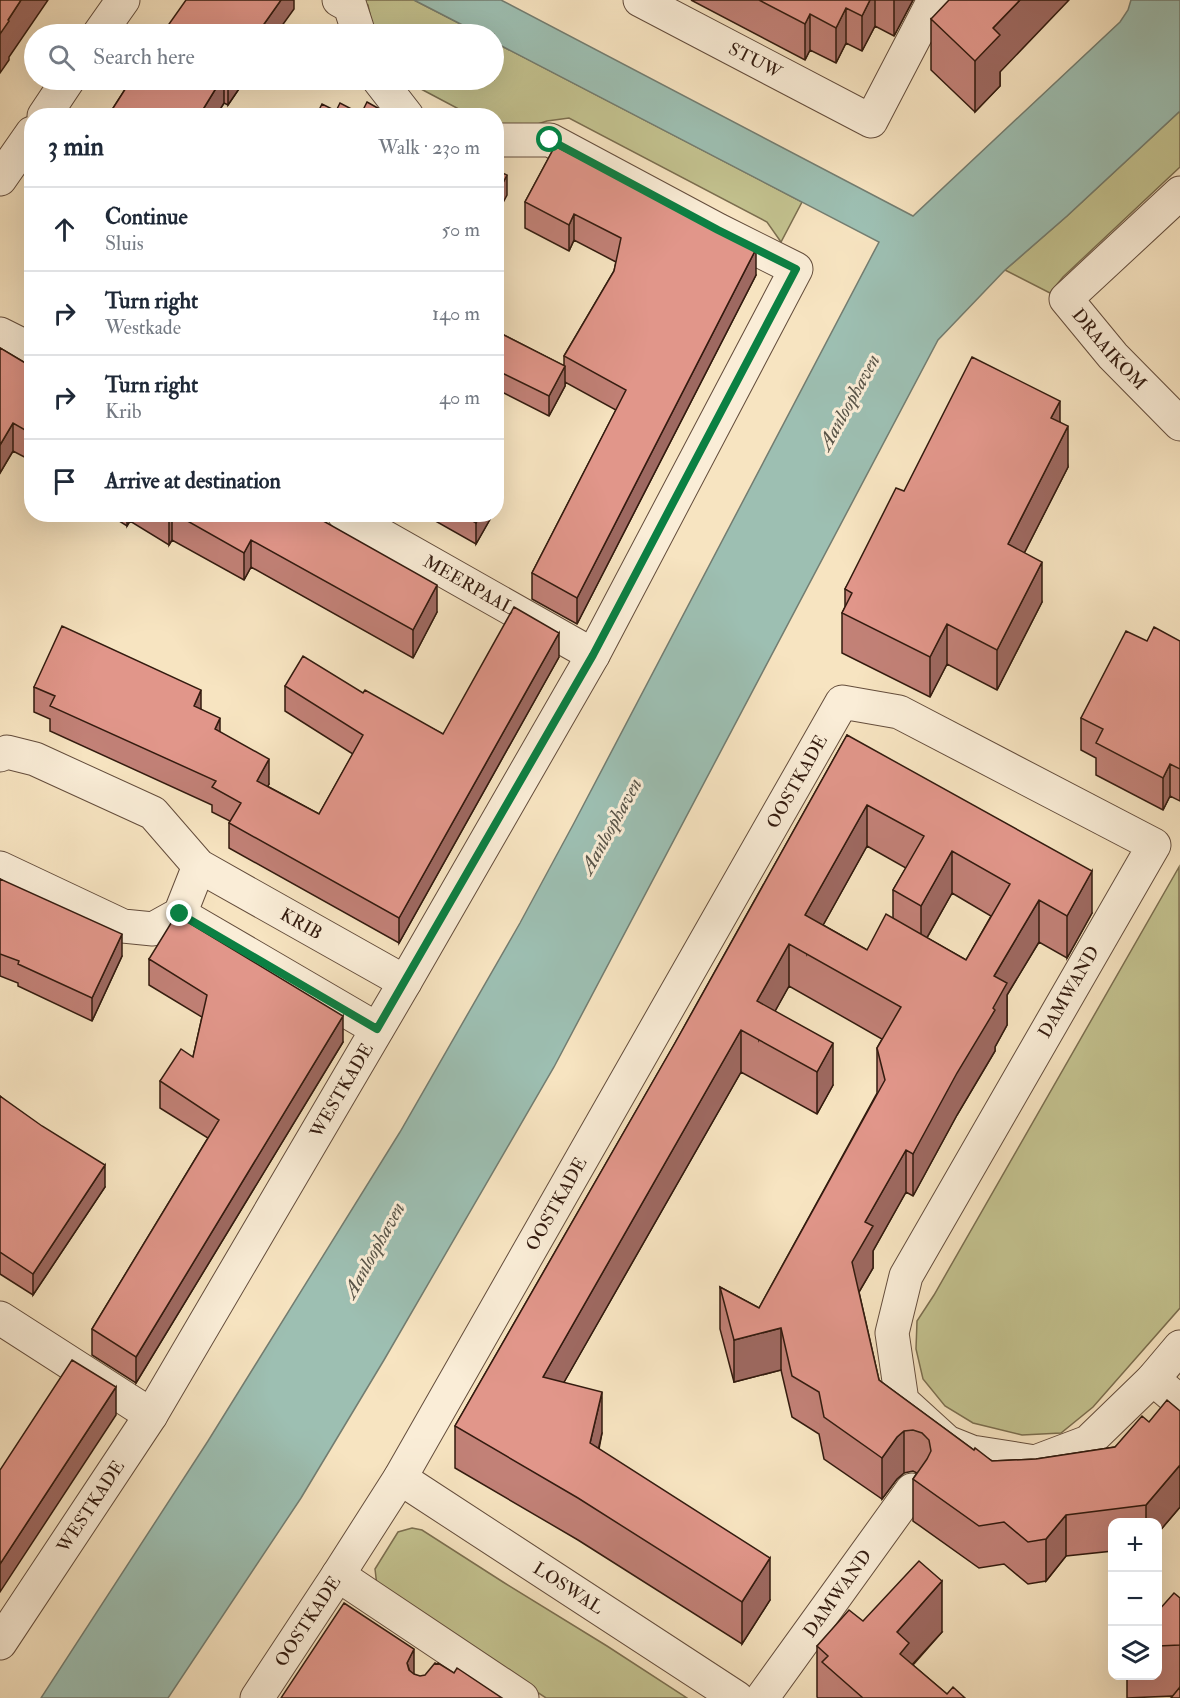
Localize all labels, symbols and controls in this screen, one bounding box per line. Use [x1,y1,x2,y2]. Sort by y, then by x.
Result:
search box [24,24,504,90]
street label: STUW [725,37,786,84]
icon: search [45,41,78,74]
text: Search here [93,43,195,71]
route start [536,126,562,152]
text: 3 min [48,131,104,163]
text: Walk · 230 m [378,135,480,160]
text: Continue [105,203,188,231]
icon: ahead [48,213,81,246]
text: 50 m [441,217,480,242]
text: Sluis [105,231,144,256]
text: Turn right [105,287,198,315]
icon: right [48,297,81,330]
text: 140 m [432,301,480,326]
street label: DRAAIKOM [1067,304,1151,395]
text: Westkade [105,315,181,340]
water label: Aanloophaven [811,350,886,456]
text: Turn right [105,371,198,399]
icon: right [48,381,81,414]
text: 40 m [439,385,480,410]
text: Krib [105,399,141,424]
icon: arrive [48,465,81,498]
text: Arrive at destination [105,467,281,495]
street label: MEERPAAL [419,550,519,620]
street label: OOSTKADE [761,730,833,832]
water label: Aanloophaven [573,774,648,880]
route end [166,900,192,926]
street label: KRIB [276,903,326,945]
street label: DAMWAND [1033,942,1105,1042]
street label: WESTKADE [304,1039,378,1143]
street label: OOSTKADE [520,1153,592,1255]
water label: Aanloophaven [336,1198,411,1304]
street label: WESTKADE [51,1456,129,1558]
map controls [1108,1518,1162,1680]
button: + [1108,1518,1162,1572]
street label: DAMWAND [798,1545,877,1642]
street label: LOSWAL [529,1557,608,1619]
street label: OOSTKADE [269,1571,346,1671]
button: − [1108,1572,1162,1626]
button: layers [1108,1626,1162,1680]

